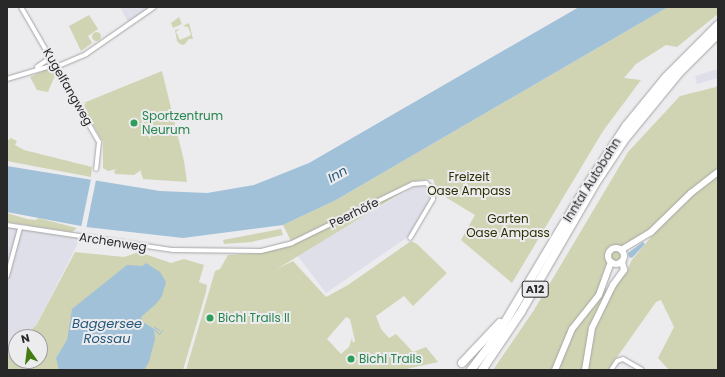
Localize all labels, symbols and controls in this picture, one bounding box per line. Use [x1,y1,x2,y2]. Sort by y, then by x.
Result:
street label: Kugelfangweg [40,46,96,128]
place label: Sportzentrum Neurum [142,109,223,137]
marker: Sportzentrum Neurum [129,118,139,128]
street label: Inntal Autobahn [560,135,624,225]
water label: Inn [326,163,350,187]
park label: Freizeit Oase Ampass [427,170,511,198]
street label: Peerhöfe [327,195,381,231]
park label: Garten Oase Ampass [466,212,550,240]
street label: Archenweg [78,230,148,254]
road number: A12 [521,280,549,298]
place label: Bichl Trails II [218,311,290,325]
marker: Bichl Trails II [205,313,215,323]
water label: Baggersee Rossau [72,317,142,348]
north arrow [8,329,48,369]
text: N [19,330,31,347]
place label: Bichl Trails [359,352,422,366]
marker: Bichl Trails [346,354,356,364]

